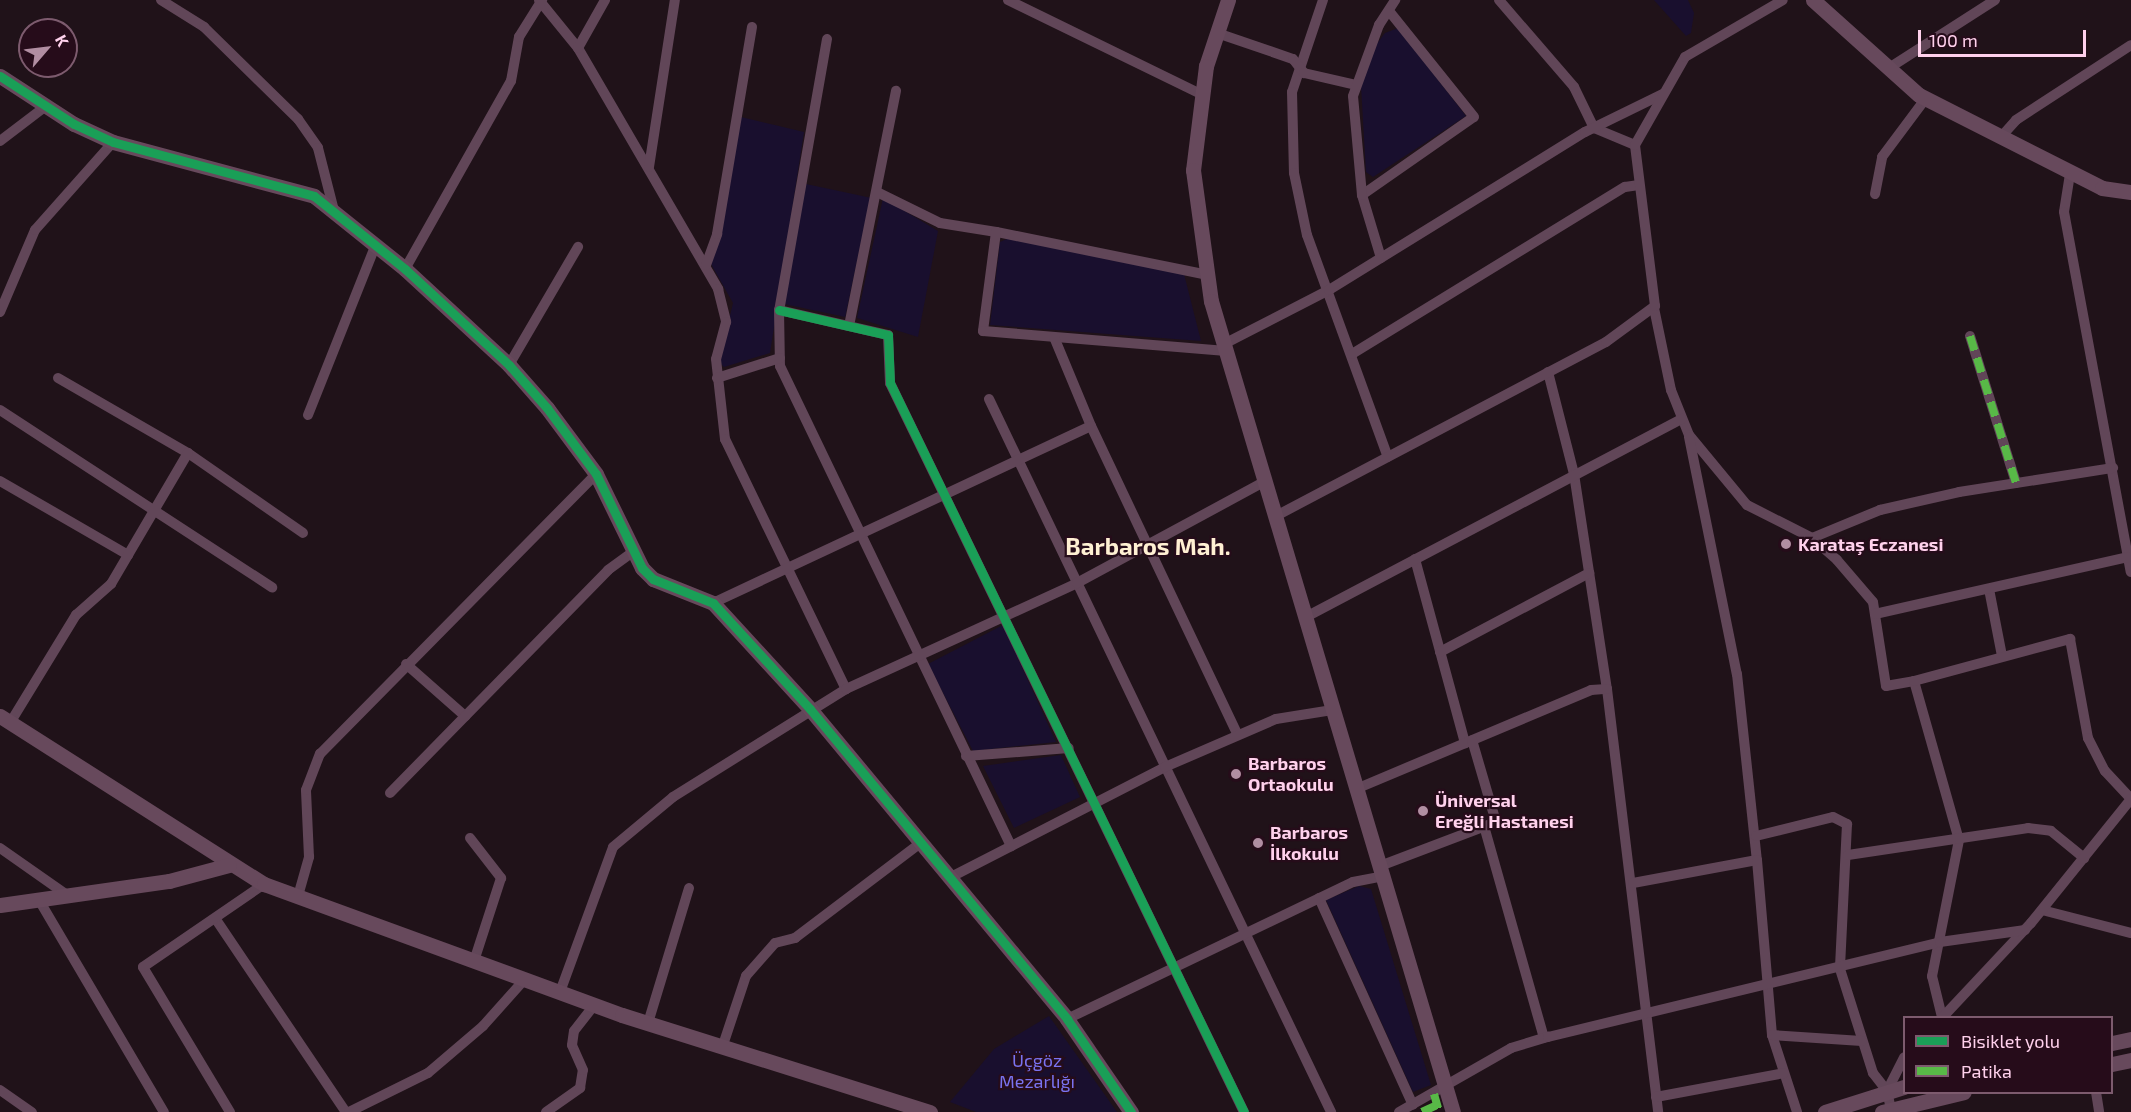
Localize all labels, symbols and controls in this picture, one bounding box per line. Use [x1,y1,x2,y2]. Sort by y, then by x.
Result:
north arrow [18,18,78,78]
scale bar [1921,18,2089,56]
text: 100 m [1929,29,1978,51]
text: K [52,31,73,49]
district label: Barbaros Mah. [1065,532,1231,560]
place label: Karataş Eczanesi [1798,533,1943,555]
marker: Karataş Eczanesi [1779,537,1793,551]
place label: Barbaros Ortaokulu [1248,753,1334,795]
marker: Barbaros Ortaokulu [1229,767,1243,781]
place label: Üniversal Ereğli Hastanesi [1435,790,1574,832]
marker: Üniversal Ereğli Hastanesi [1416,804,1430,818]
place label: Barbaros İlkokulu [1270,822,1348,864]
marker: Barbaros İlkokulu [1251,836,1265,850]
legend [1903,1016,2113,1094]
text: Bisiklet yolu [1961,1030,2060,1052]
park label: Üçgöz Mezarlığı [999,1050,1075,1092]
text: Patika [1961,1060,2012,1082]

